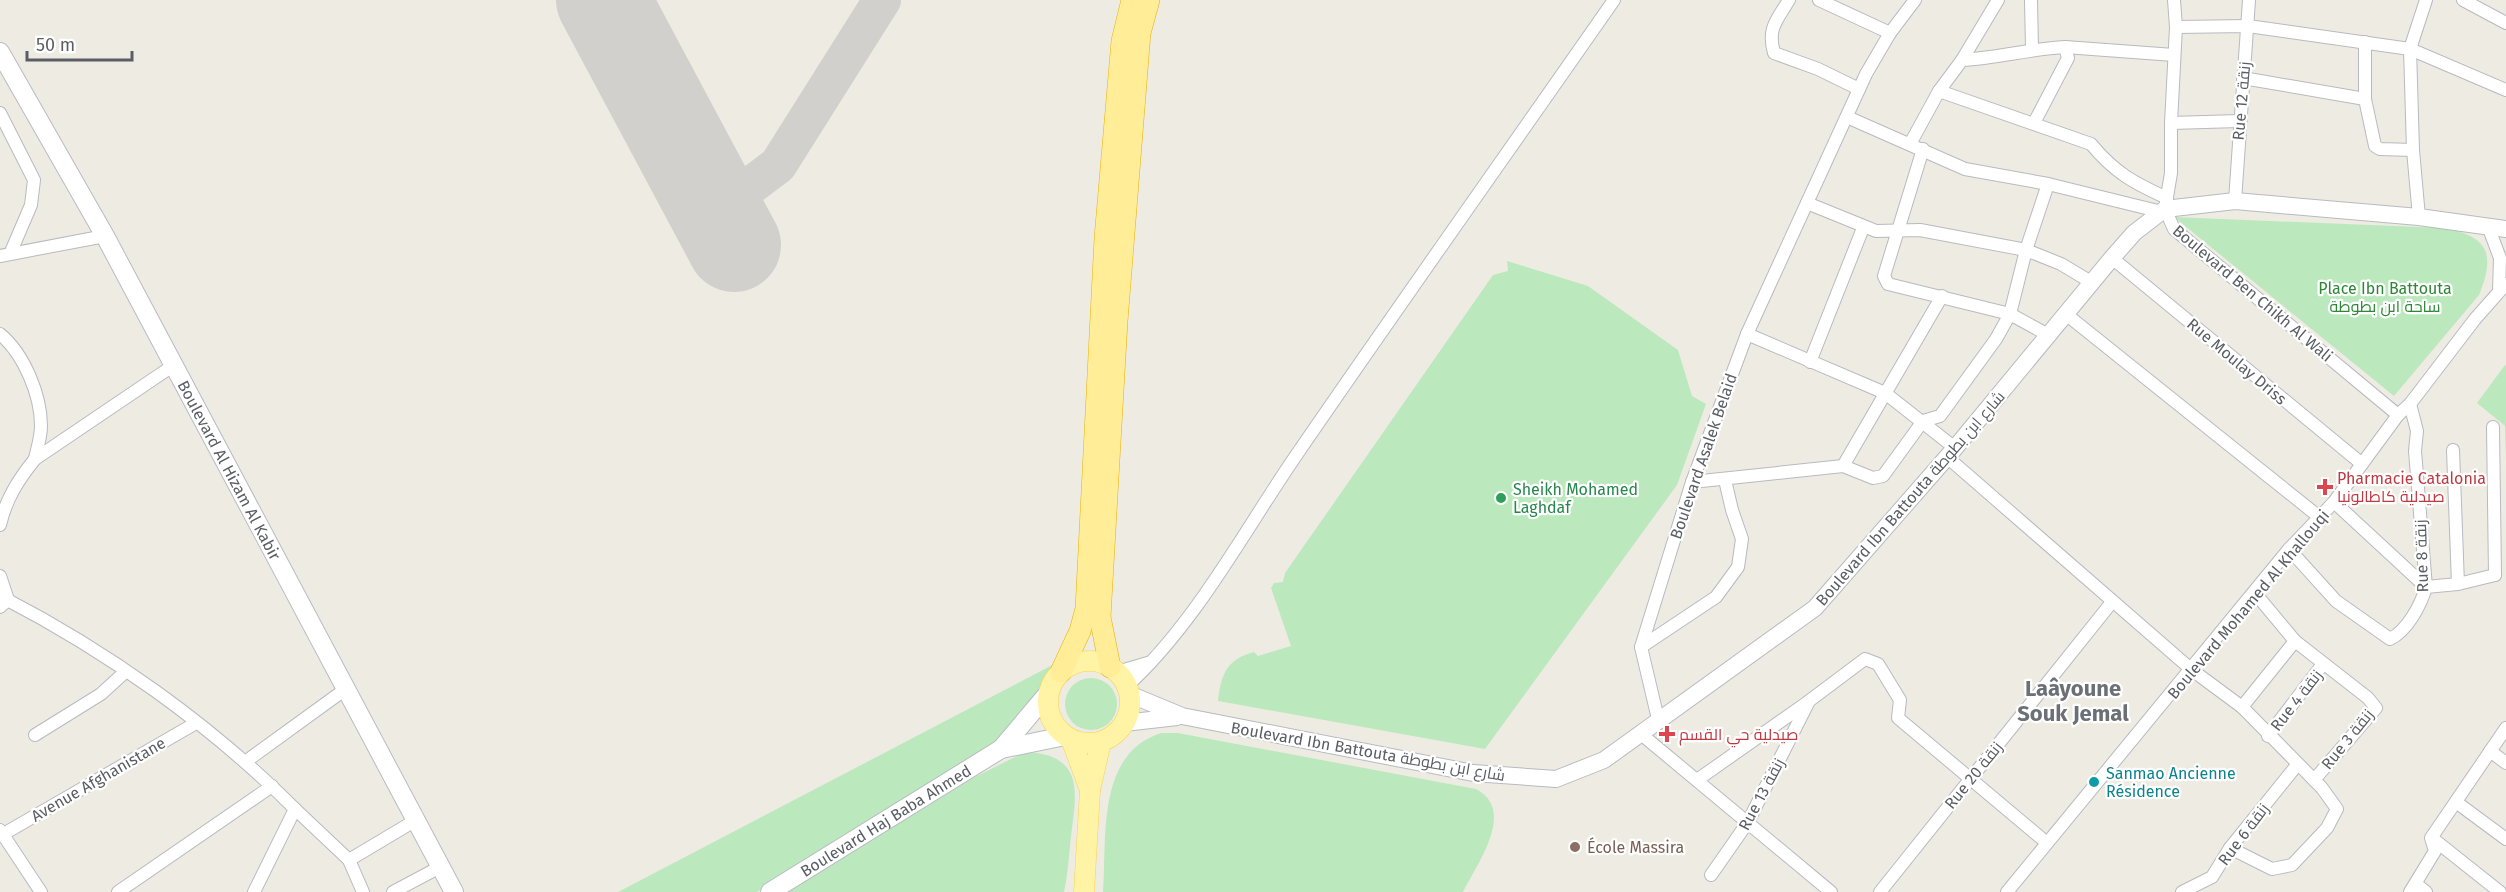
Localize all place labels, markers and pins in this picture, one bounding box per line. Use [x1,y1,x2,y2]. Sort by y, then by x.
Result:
place label: Pharmacie Catalonia صيدلية كاطالونيا [2337,469,2486,506]
place label: Sheikh Mohamed Laghdaf [1513,480,1638,517]
marker: Pharmacie Catalonia صيدلية كاطالونيا [2318,480,2332,494]
marker: Sheikh Mohamed Laghdaf [1494,491,1508,505]
place label: صيدلية حي القسم [1679,725,1798,748]
marker: صيدلية حي القسم [1660,727,1674,741]
place label: Sanmao Ancienne Résidence [2106,764,2236,801]
marker: Sanmao Ancienne Résidence [2087,775,2101,789]
place label: École Massira [1587,837,1684,857]
marker: École Massira [1568,840,1582,854]

